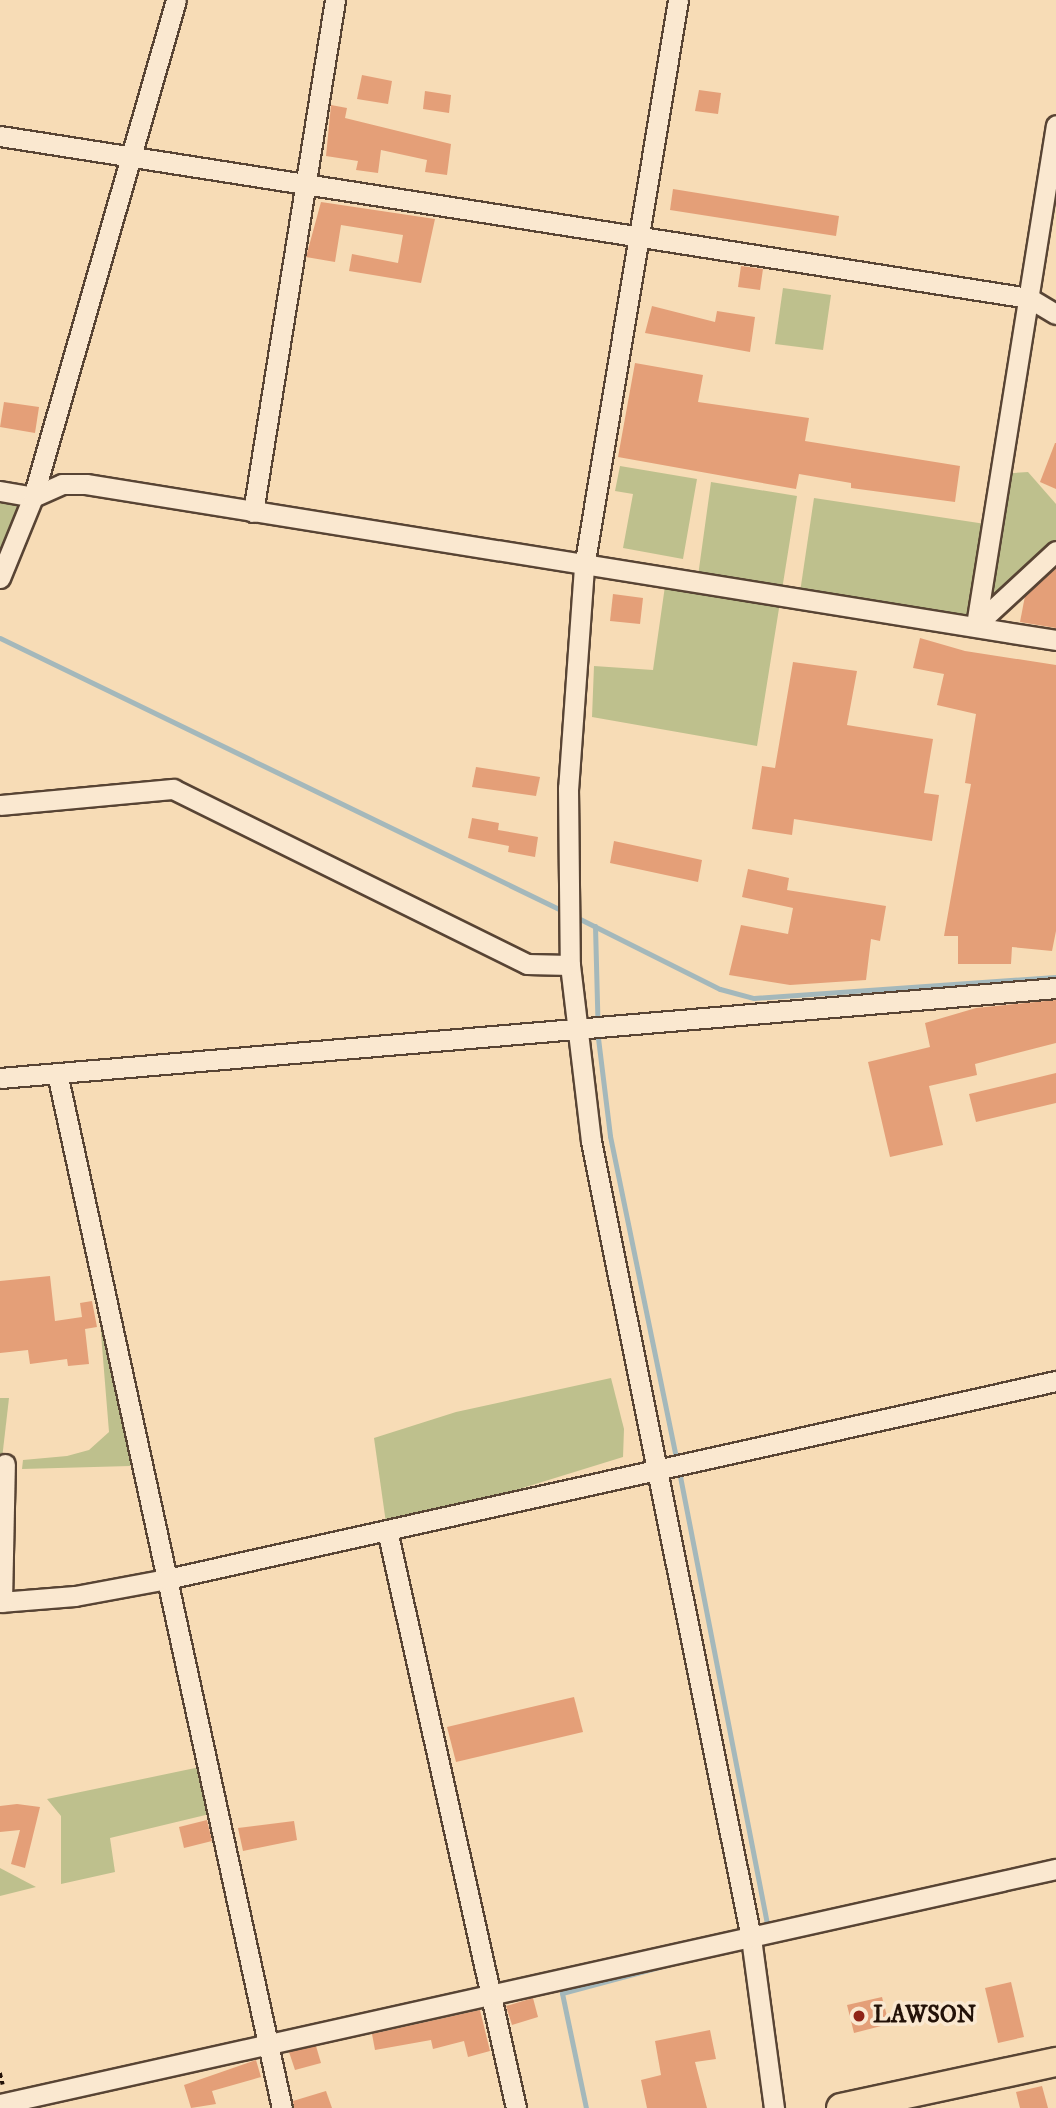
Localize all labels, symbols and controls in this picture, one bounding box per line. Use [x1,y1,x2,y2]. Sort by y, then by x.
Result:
place label: LAWSON [873,2002,976,2030]
marker: LAWSON [851,2008,867,2024]

